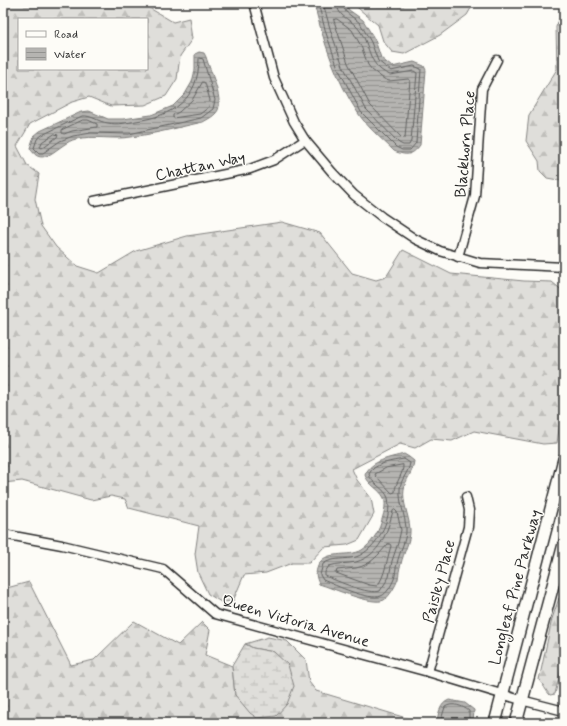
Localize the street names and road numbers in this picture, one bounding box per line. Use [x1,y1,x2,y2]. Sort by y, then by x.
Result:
street label: Blackhorn Place [450,90,481,199]
street label: Chattan Way [153,147,247,186]
street label: Longleaf Pine Parkway [485,507,547,668]
street label: Paisley Place [418,537,461,625]
street label: Queen Victoria Avenue [219,590,372,653]

